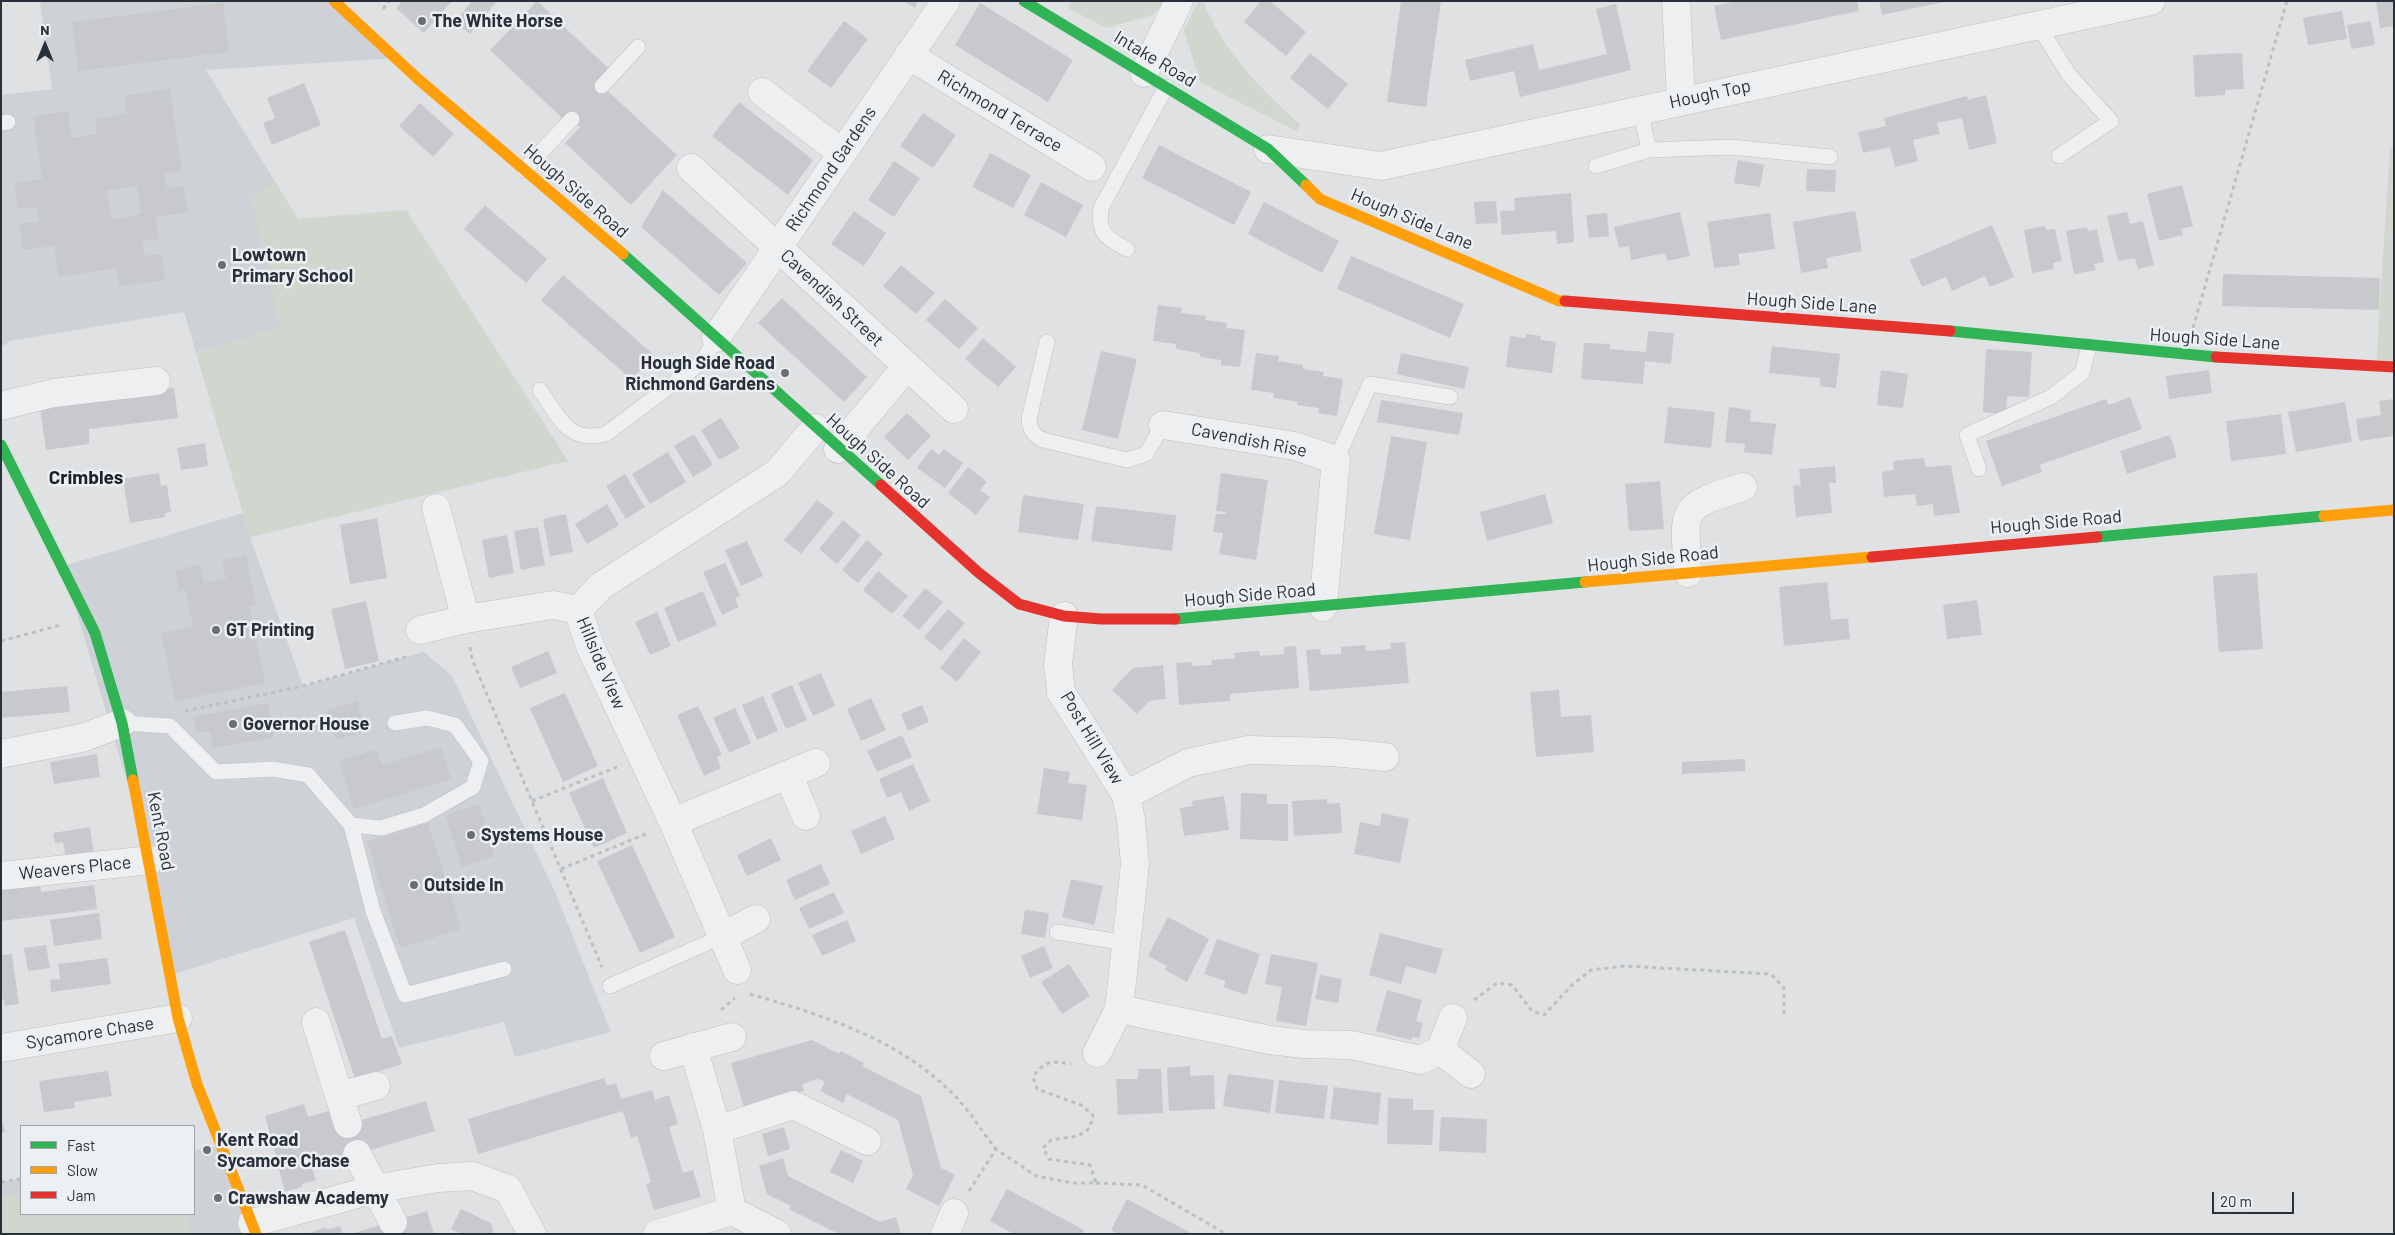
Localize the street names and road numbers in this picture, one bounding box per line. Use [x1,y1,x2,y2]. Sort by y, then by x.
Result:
street label: Intake Road [1110,26,1200,92]
street label: Richmond Terrace [934,65,1066,157]
street label: Hough Top [1667,75,1753,113]
street label: Richmond Gardens [781,102,881,236]
street label: Hough Side Road [519,140,633,242]
street label: Hough Side Lane [1348,183,1476,255]
street label: Cavendish Street [776,245,888,351]
street label: Hough Side Lane [1746,288,1878,318]
street label: Hough Side Lane [2149,324,2281,354]
street label: Hough Side Road [822,409,934,513]
street label: Cavendish Rise [1189,418,1309,462]
street label: Hough Side Road [1989,505,2123,539]
street label: Hough Side Road [1586,541,1720,577]
street label: Hough Side Road [1183,578,1317,612]
street label: Hillside View [572,613,630,713]
street label: Post Hill View [1056,688,1128,788]
street label: Kent Road [143,790,179,872]
street label: Weavers Place [18,851,132,885]
street label: Sycamore Chase [24,1012,156,1054]

